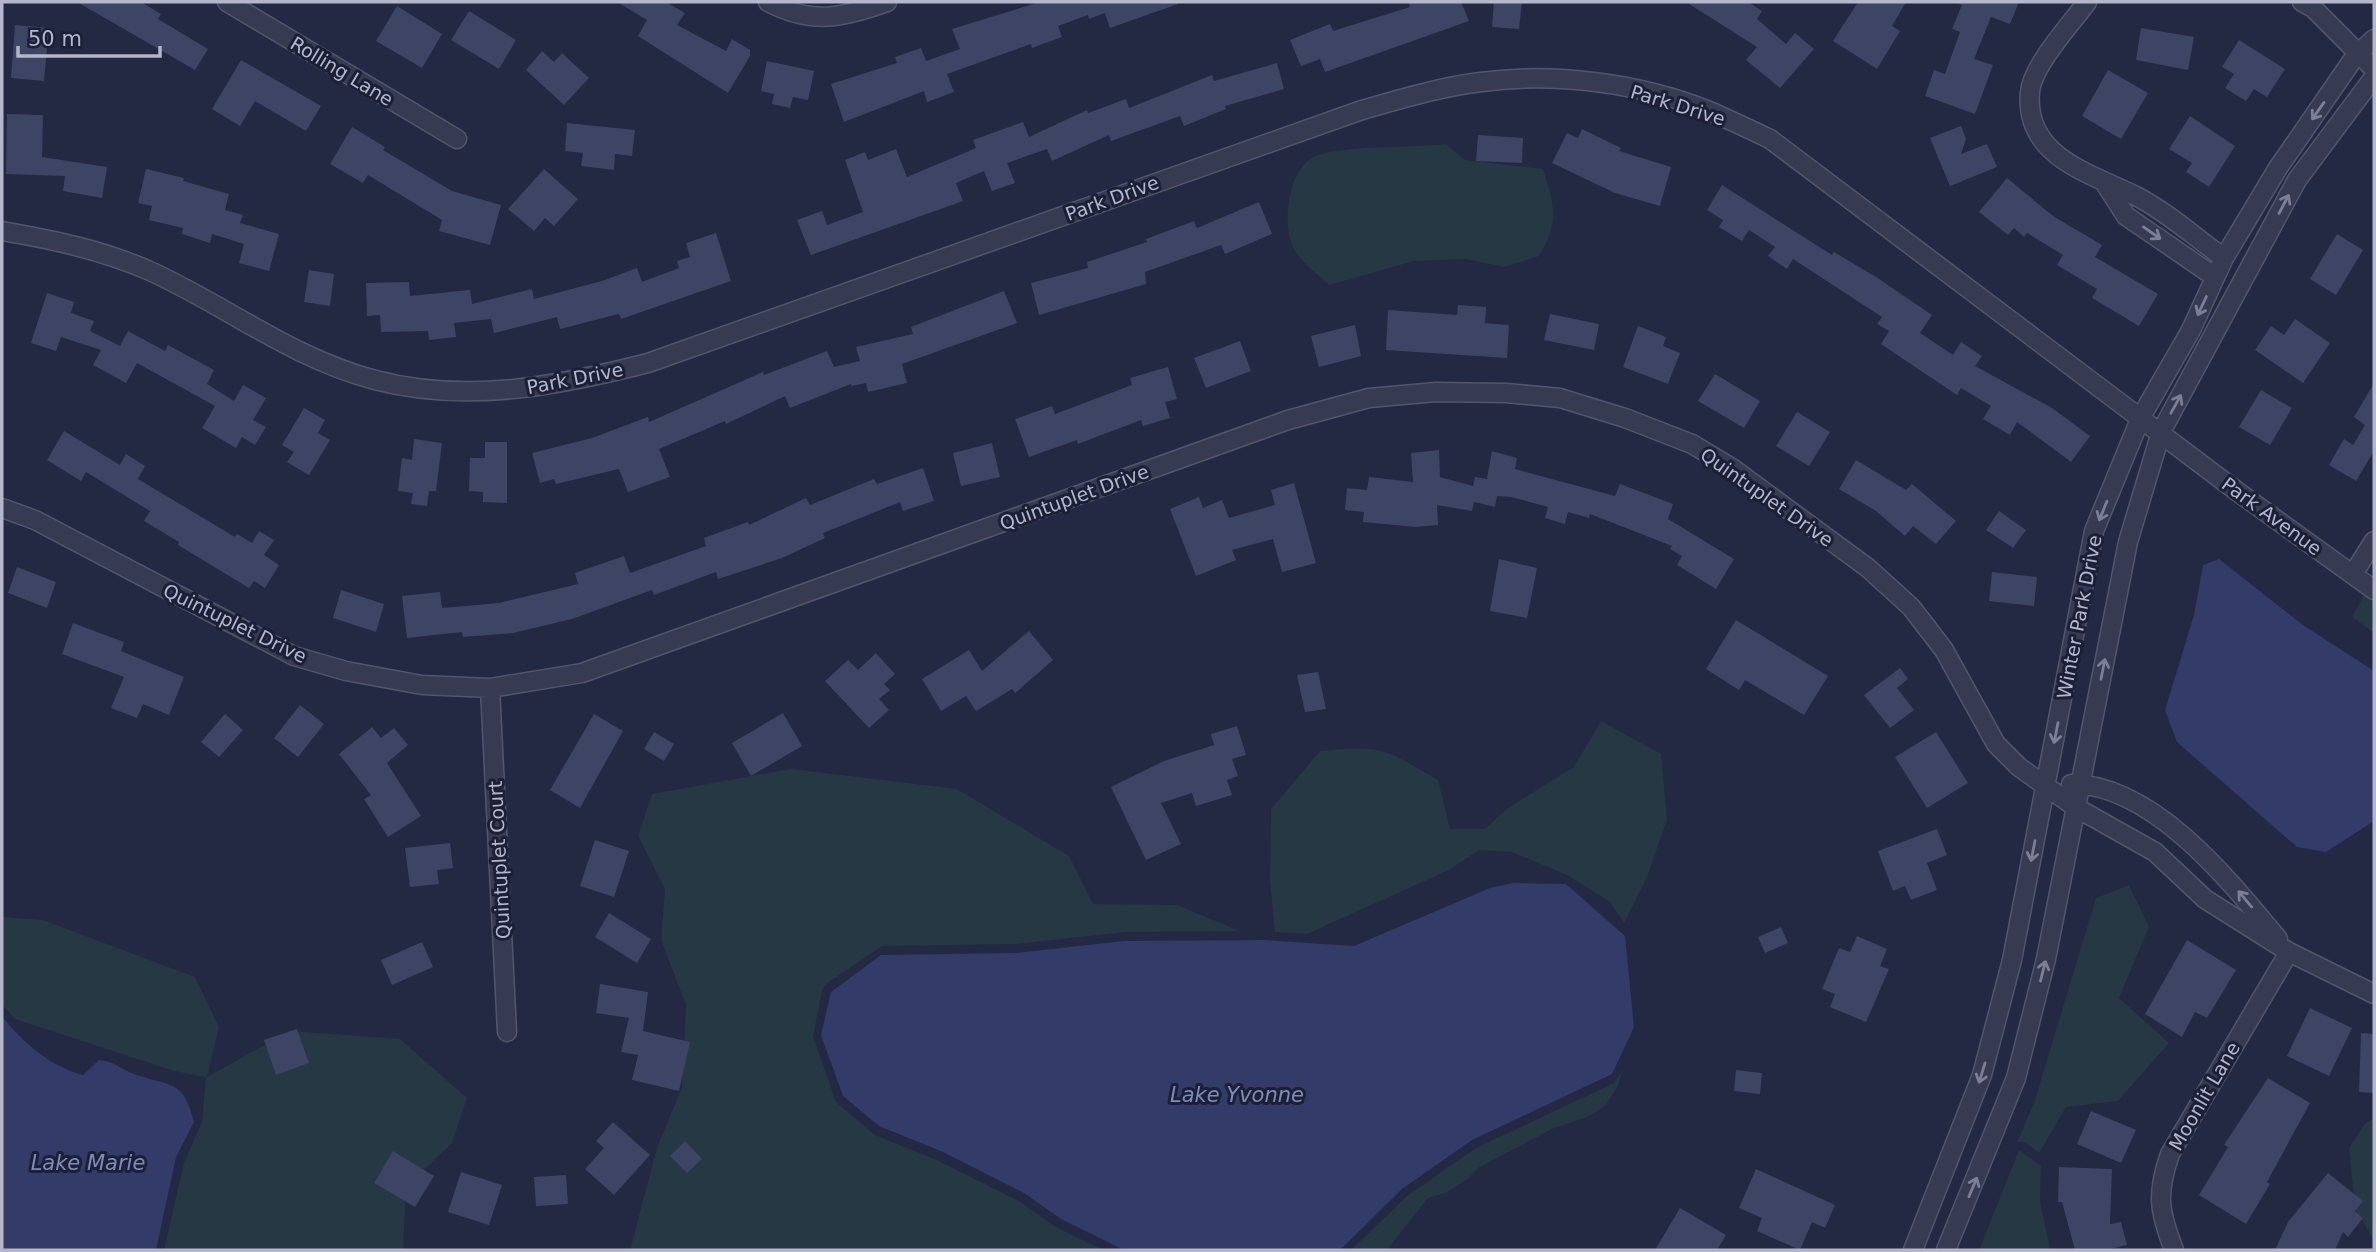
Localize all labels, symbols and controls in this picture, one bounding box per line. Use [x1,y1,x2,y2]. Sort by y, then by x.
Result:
scale bar [18,14,159,58]
text: 50 m [28,27,82,51]
street label: Rolling Lane [287,32,397,110]
street label: Park Drive [1628,80,1728,130]
one-way arrow [2311,101,2325,120]
street label: Park Drive [1062,171,1162,225]
one-way arrow [2277,194,2291,214]
one-way arrow [2142,226,2161,240]
one-way arrow [2195,295,2208,316]
street label: Park Drive [525,358,625,398]
one-way arrow [2170,394,2183,415]
street label: Quintuplet Drive [1696,443,1838,551]
street label: Quintuplet Drive [996,460,1152,534]
street label: Park Avenue [2218,473,2326,559]
one-way arrow [2095,499,2108,521]
street label: Winter Park Drive [2052,533,2106,701]
street label: Quintuplet Drive [160,579,310,667]
one-way arrow [2096,658,2110,681]
one-way arrow [2049,721,2062,744]
street label: Quintuplet Court [484,780,514,940]
one-way arrow [2026,839,2039,862]
one-way arrow [2238,891,2253,909]
one-way arrow [2037,961,2050,983]
street label: Moonlit Lane [2164,1038,2244,1154]
one-way arrow [1975,1061,1988,1083]
water label: Lake Yvonne [1170,1083,1304,1107]
water label: Lake Marie [31,1151,145,1175]
one-way arrow [1967,1177,1980,1199]

